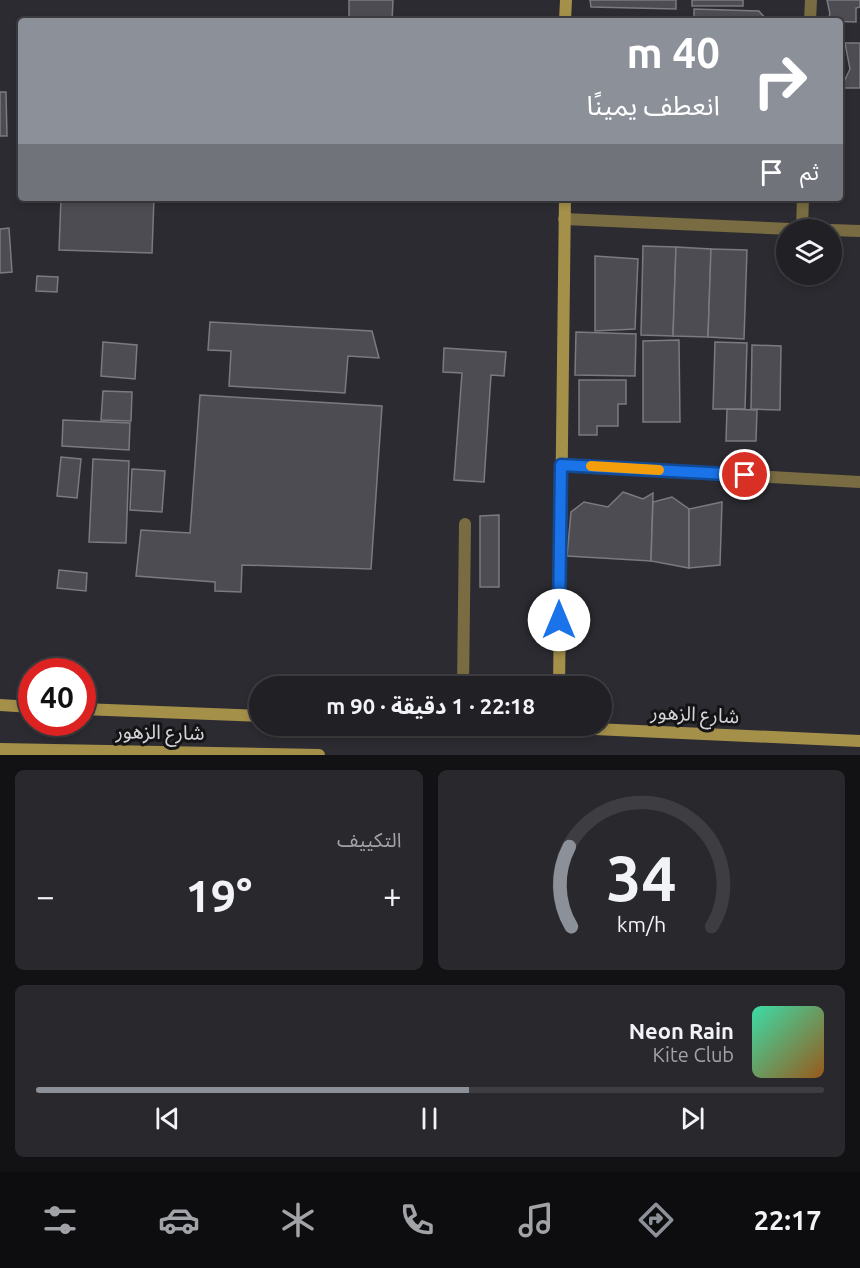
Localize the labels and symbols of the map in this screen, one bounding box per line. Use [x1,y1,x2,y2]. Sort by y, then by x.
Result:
pin [719,449,770,500]
position arrow [527,588,591,652]
speed limit sign: 40 [18,658,96,736]
street label: شارع الزهور [649,700,740,731]
street label: شارع الزهور [114,719,205,748]

